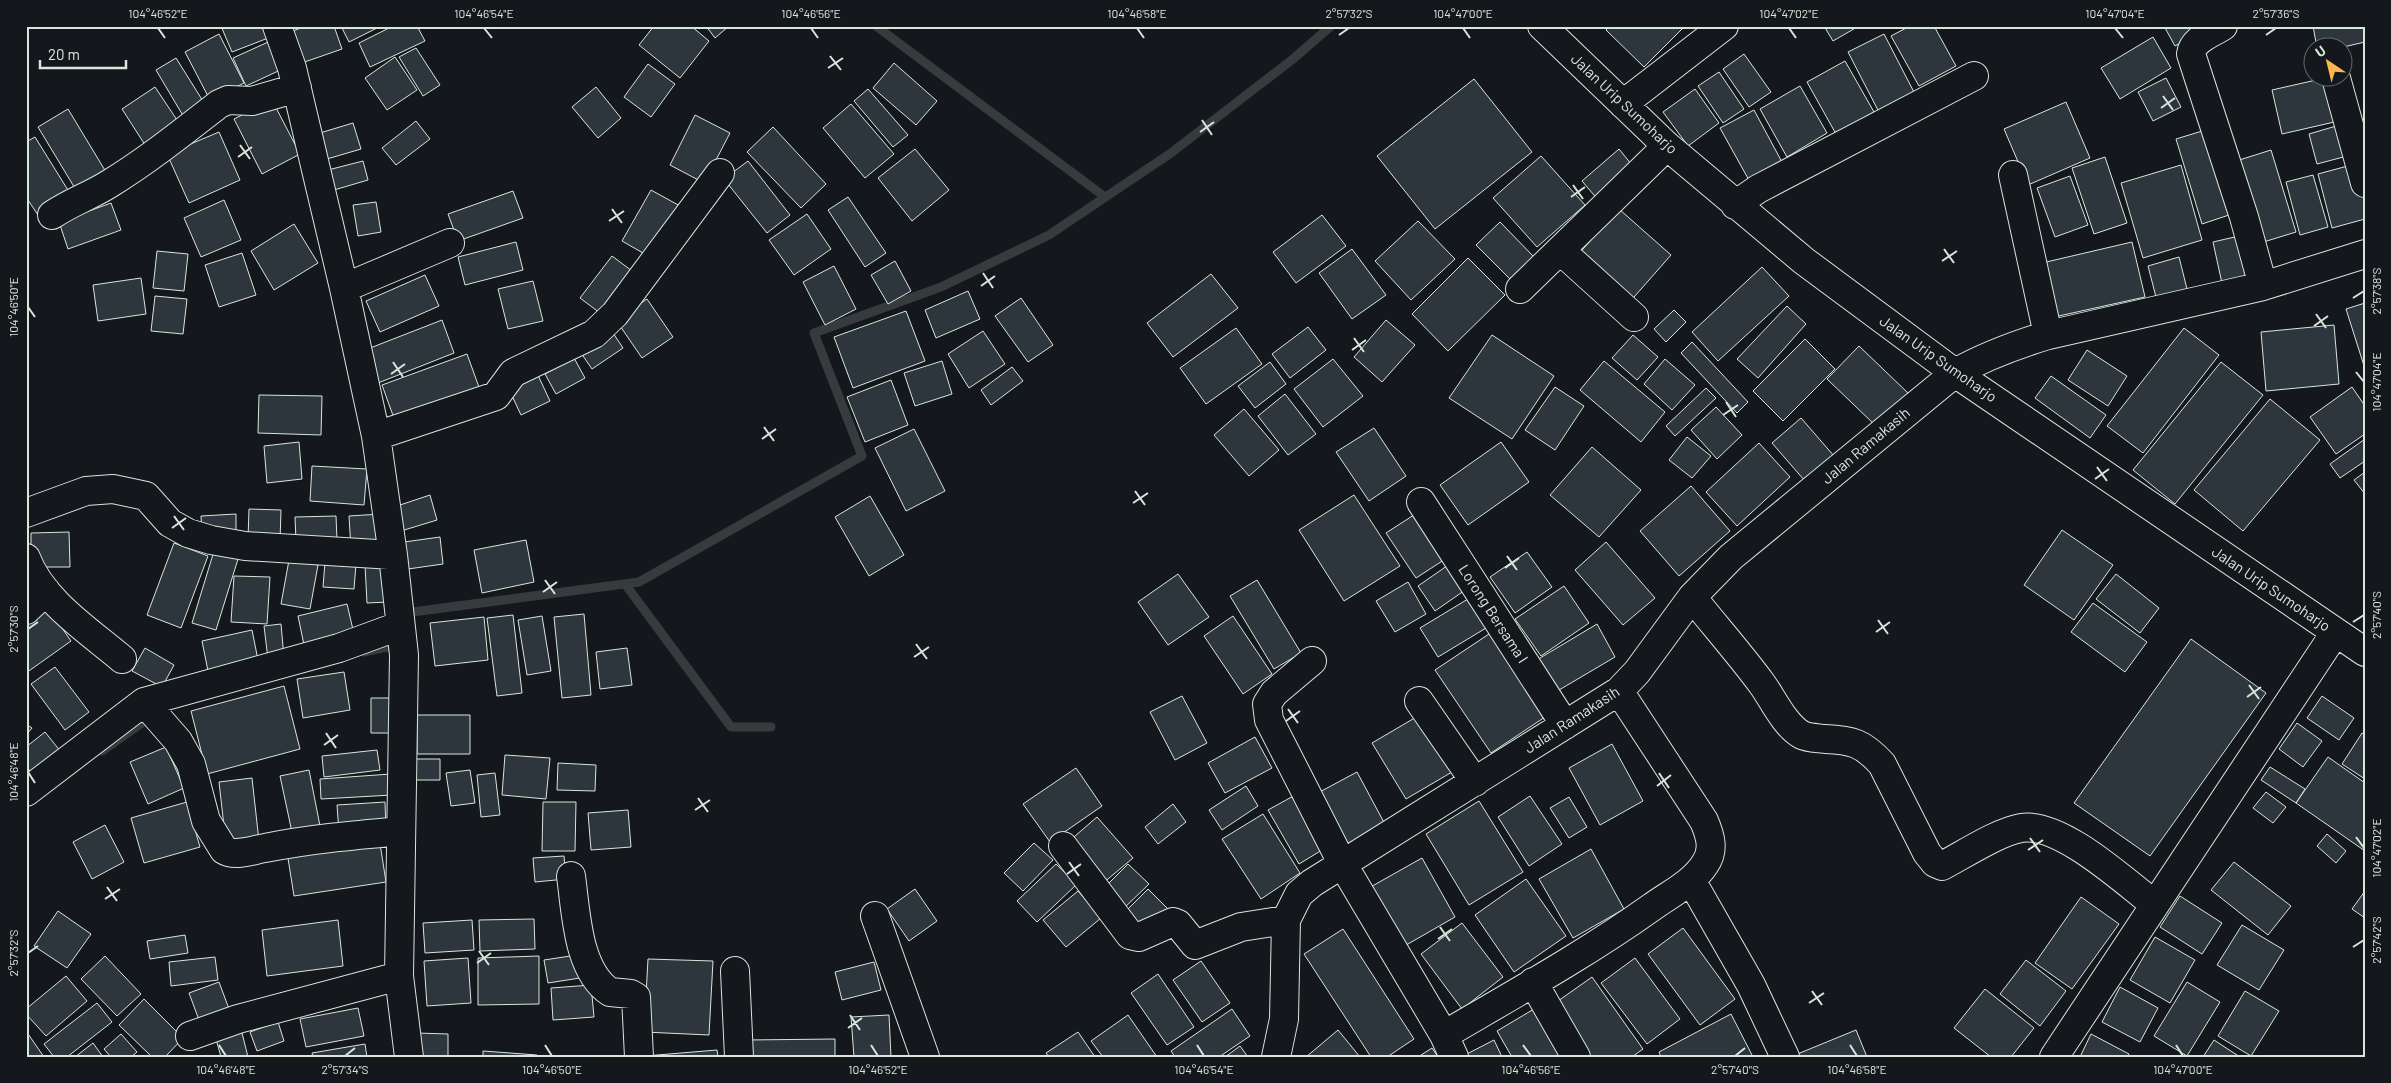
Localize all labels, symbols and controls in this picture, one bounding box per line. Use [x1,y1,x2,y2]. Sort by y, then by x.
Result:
text: 104°46'52"E [128,6,188,20]
text: 104°46'54"E [454,6,514,20]
text: 104°46'56"E [781,6,841,20]
text: 104°46'58"E [1107,6,1167,20]
text: 2°57'32"S [1325,6,1373,20]
text: 104°47'00"E [1433,6,1493,20]
text: 104°47'02"E [1759,6,1819,20]
text: 104°47'04"E [2085,6,2145,20]
text: 2°57'36"S [2253,6,2299,20]
scale bar [40,38,126,70]
north arrow [2304,38,2354,88]
text: U [2312,41,2329,60]
text: 20 m [48,45,80,63]
street label: Jalan Urip Sumoharjo [1568,49,1682,157]
text: 2°57'38"S [2369,267,2383,315]
text: 104°46'50"E [6,277,20,337]
street label: Jalan Urip Sumoharjo [1876,311,2001,405]
text: 104°47'04"E [2369,352,2383,412]
street label: Jalan Ramakasih [1818,403,1913,487]
street label: Jalan Urip Sumoharjo [2209,542,2334,635]
street label: Lorong Bersama I [1455,561,1532,666]
text: 2°57'40"S [2369,591,2383,639]
text: 2°57'30"S [6,605,20,653]
street label: Jalan Ramakasih [1521,682,1622,757]
text: 104°46'48"E [6,742,20,802]
text: 104°47'02"E [2369,818,2383,878]
text: 2°57'42"S [2369,916,2383,964]
text: 2°57'32"S [6,929,20,977]
text: 104°46'48"E [196,1062,256,1076]
text: 2°57'34"S [321,1062,369,1076]
text: 104°46'50"E [522,1062,582,1076]
text: 104°46'52"E [848,1062,908,1076]
text: 104°46'54"E [1174,1062,1234,1076]
text: 104°46'56"E [1501,1062,1561,1076]
text: 2°57'40"S [1711,1062,1759,1076]
text: 104°46'58"E [1827,1062,1887,1076]
text: 104°47'00"E [2153,1062,2213,1076]

